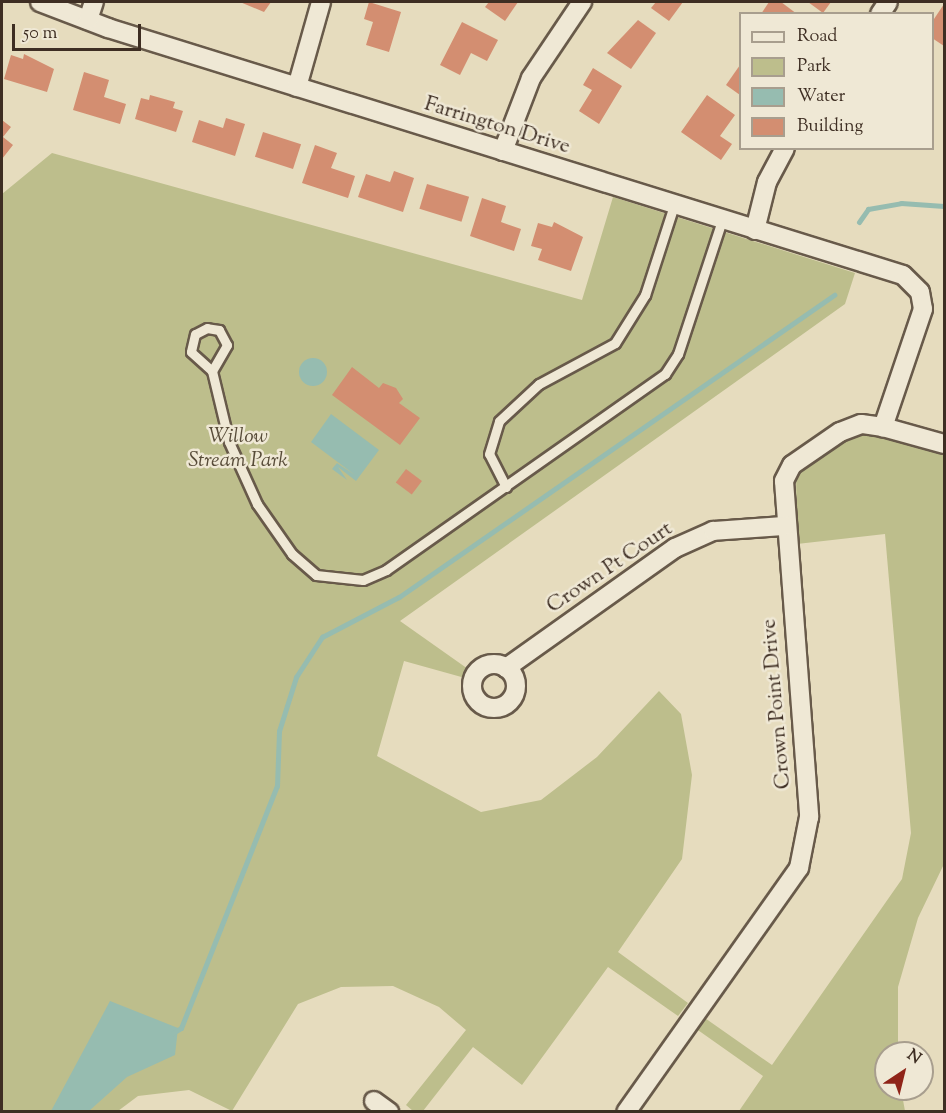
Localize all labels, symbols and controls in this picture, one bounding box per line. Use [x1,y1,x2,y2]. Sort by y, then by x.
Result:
scale bar [15,12,144,50]
legend [739,12,934,150]
text: 50 m [23,21,57,47]
text: Road [797,24,837,50]
text: Park [797,54,831,80]
text: Water [797,84,845,110]
street label: Farrington Drive [421,92,573,160]
text: Building [797,114,863,140]
park label: Willow Stream Park [188,424,288,474]
street label: Crown Pt Court [542,517,678,619]
street label: Crown Point Drive [757,618,797,790]
north arrow [874,1041,934,1101]
text: N [902,1044,925,1071]

